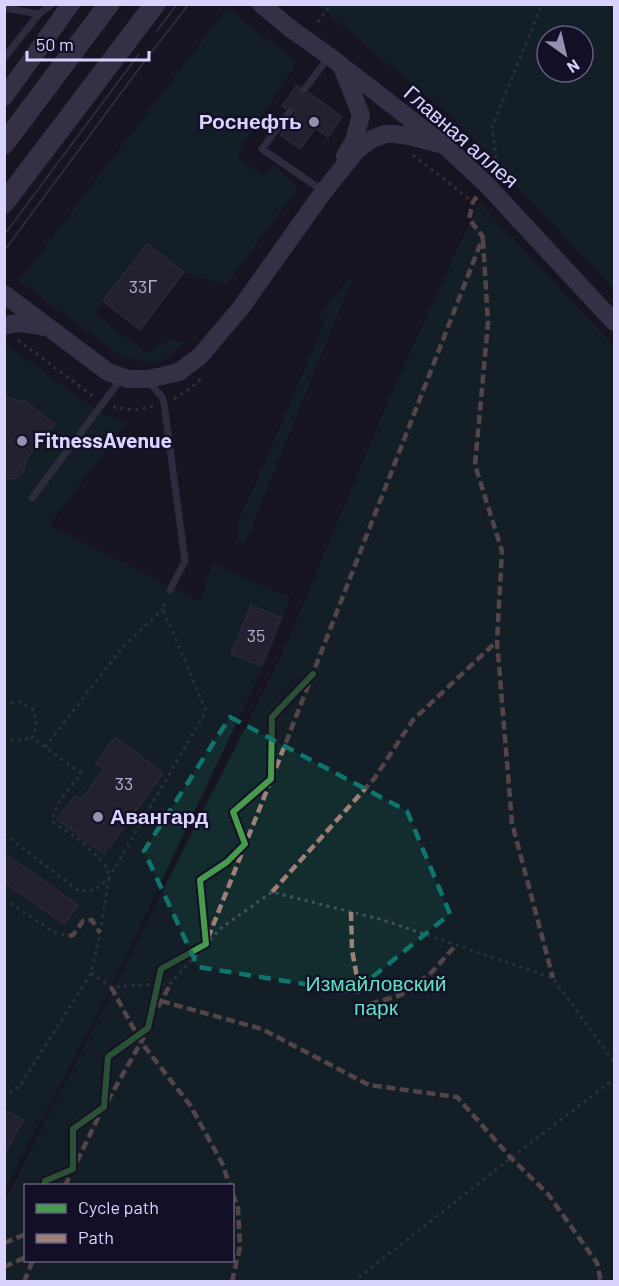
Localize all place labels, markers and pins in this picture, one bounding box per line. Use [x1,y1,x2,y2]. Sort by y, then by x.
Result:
place label: Роснефть [199,108,302,133]
marker: Роснефть [307,115,321,129]
place label: FitnessAvenue [34,427,172,452]
marker: FitnessAvenue [15,434,29,448]
place label: Авангард [110,803,208,828]
marker: Авангард [91,810,105,824]

